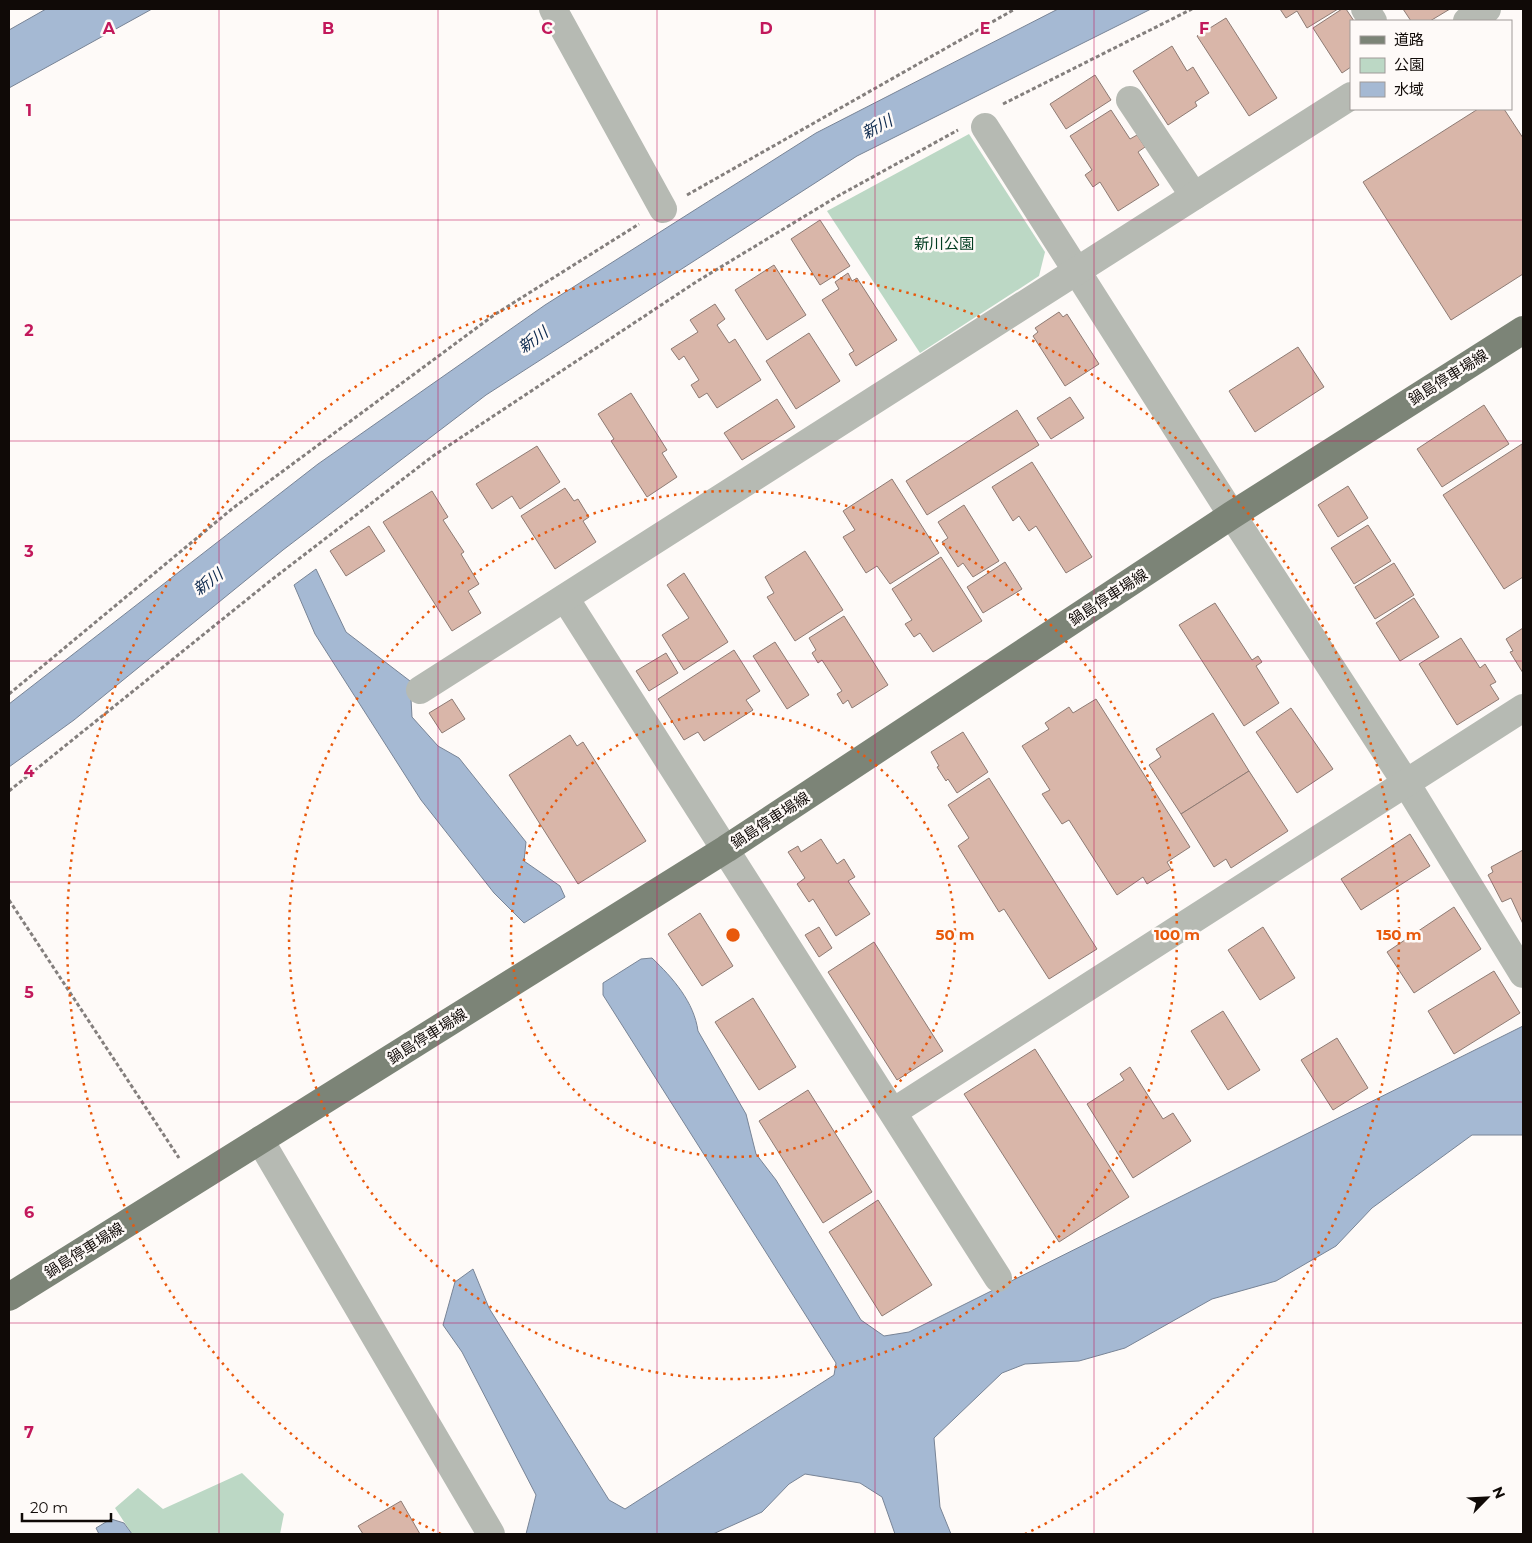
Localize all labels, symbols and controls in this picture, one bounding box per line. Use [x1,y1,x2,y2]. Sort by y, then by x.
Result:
text: A [102,19,116,38]
text: B [322,19,334,38]
text: C [541,19,553,38]
text: D [759,19,773,38]
text: E [980,19,990,38]
text: F [1199,19,1209,38]
legend [1350,20,1512,110]
text: 道路 [1394,30,1424,49]
text: 公園 [1394,55,1424,74]
text: 水域 [1394,80,1424,99]
text: 1 [26,101,32,120]
water label: 新川 [858,110,897,143]
park label: 新川公園 [914,234,974,253]
text: 2 [24,321,34,340]
water label: 新川 [514,322,553,357]
street label: 鍋島停車場線 [1405,345,1491,409]
text: 3 [23,542,34,561]
water label: 新川 [189,564,228,599]
street label: 鍋島停車場線 [1065,565,1151,629]
text: 4 [23,762,35,781]
street label: 鍋島停車場線 [727,788,813,852]
text: 50 m [935,925,975,944]
text: 100 m [1154,925,1200,944]
text: 150 m [1377,925,1421,944]
centre of rings [724,926,742,944]
text: 5 [24,983,34,1002]
street label: 鍋島停車場線 [384,1004,470,1068]
text: 6 [24,1203,34,1222]
street label: 鍋島停車場線 [41,1218,127,1282]
text: 7 [24,1423,34,1442]
north arrow [1462,1473,1512,1523]
text: N [1488,1484,1509,1502]
scale bar [22,1490,111,1522]
text: 20 m [30,1498,68,1517]

